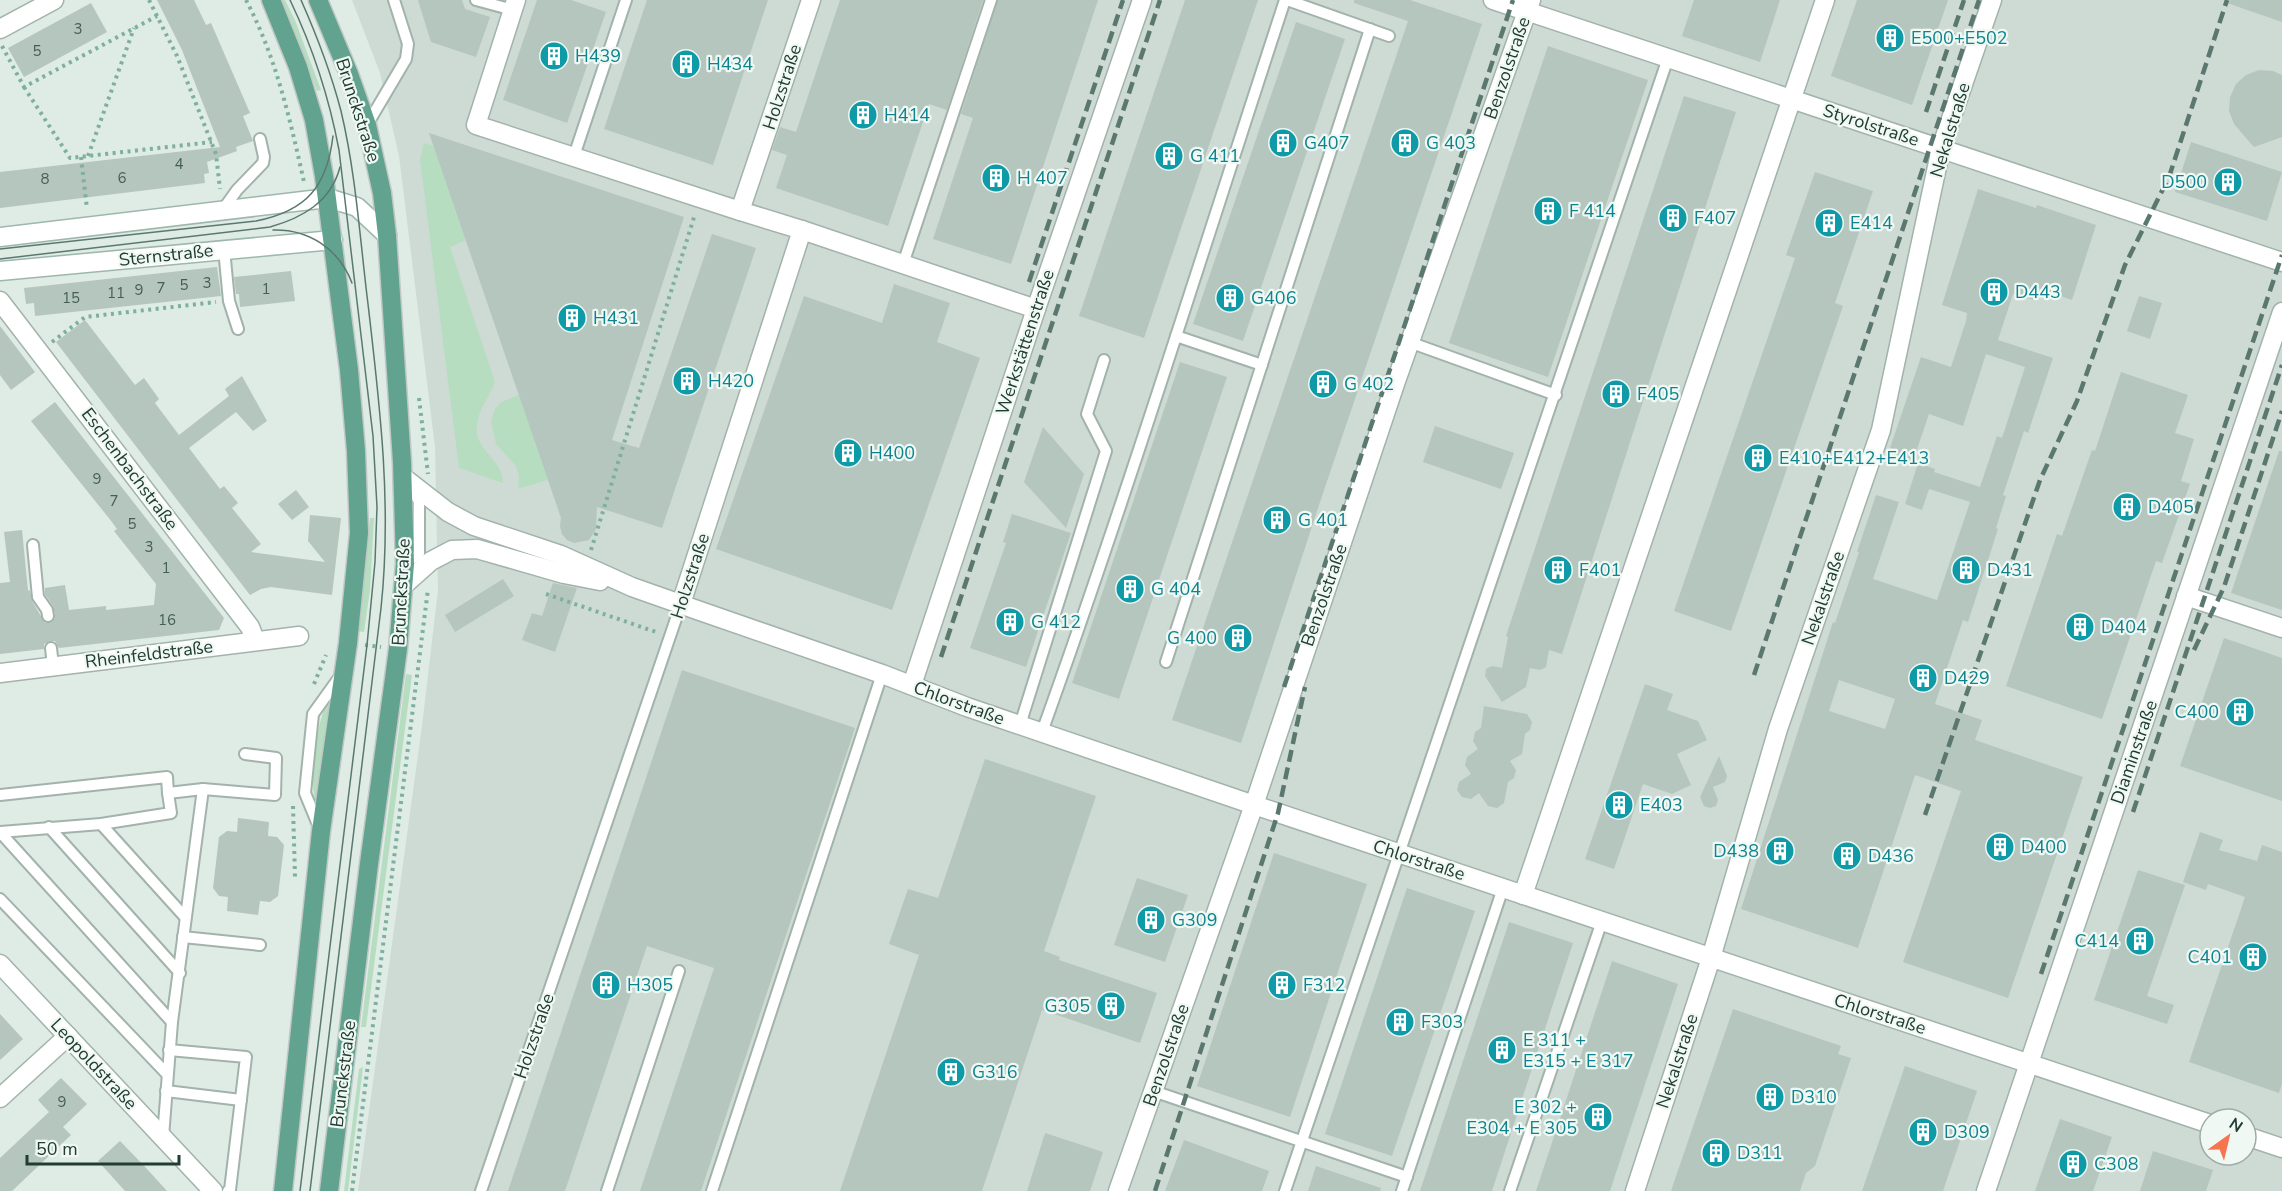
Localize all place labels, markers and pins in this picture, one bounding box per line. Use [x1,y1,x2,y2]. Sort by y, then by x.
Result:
building icon: E500+E502 [1874,22,1906,54]
place label: E500+E502 [1911,26,2008,50]
building icon: H439 [538,40,570,72]
place label: H439 [575,44,621,68]
building icon: H434 [670,48,702,80]
place label: H434 [707,52,753,76]
building icon: H414 [847,99,879,131]
place label: H414 [884,103,930,127]
building icon: G407 [1267,127,1299,159]
building icon: G 403 [1389,127,1421,159]
place label: G407 [1304,131,1349,155]
place label: G 403 [1426,131,1476,155]
building icon: G 411 [1153,140,1185,172]
place label: G 411 [1190,144,1240,168]
building icon: H 407 [980,162,1012,194]
place label: H 407 [1017,166,1068,190]
building icon: D500 [2212,166,2244,198]
place label: D500 [2161,170,2207,194]
building icon: F 414 [1532,195,1564,227]
place label: F 414 [1569,199,1616,223]
building icon: F407 [1657,202,1689,234]
place label: F407 [1694,206,1736,230]
building icon: E414 [1813,207,1845,239]
place label: E414 [1850,211,1893,235]
building icon: D443 [1978,276,2010,308]
place label: D443 [2015,280,2061,304]
building icon: G406 [1214,282,1246,314]
place label: G406 [1251,286,1296,310]
building icon: H431 [556,302,588,334]
place label: H431 [593,306,639,330]
building icon: H420 [671,365,703,397]
building icon: G 402 [1307,368,1339,400]
place label: H420 [708,369,754,393]
place label: G 402 [1344,372,1394,396]
building icon: F405 [1600,378,1632,410]
place label: F405 [1637,382,1679,406]
building icon: H400 [832,437,864,469]
place label: H400 [869,441,915,465]
building icon: E410+E412+E413 [1742,442,1774,474]
place label: E410+E412+E413 [1779,446,1929,470]
building icon: D405 [2111,491,2143,523]
place label: D405 [2148,495,2194,519]
building icon: G 401 [1261,504,1293,536]
place label: G 401 [1298,508,1348,532]
building icon: F401 [1542,554,1574,586]
building icon: D431 [1950,554,1982,586]
place label: F401 [1579,558,1621,582]
place label: D431 [1987,558,2033,582]
building icon: G 404 [1114,573,1146,605]
place label: G 404 [1151,577,1201,601]
building icon: G 412 [994,606,1026,638]
place label: G 412 [1031,610,1081,634]
building icon: D404 [2064,611,2096,643]
place label: D404 [2101,615,2147,639]
building icon: G 400 [1222,622,1254,654]
place label: G 400 [1167,626,1217,650]
building icon: D429 [1907,662,1939,694]
place label: D429 [1944,666,1990,690]
building icon: C400 [2224,696,2256,728]
place label: C400 [2174,700,2219,724]
building icon: E403 [1603,789,1635,821]
place label: E403 [1640,793,1683,817]
building icon: D400 [1984,831,2016,863]
building icon: D438 [1764,835,1796,867]
place label: D400 [2021,835,2067,859]
place label: D438 [1713,839,1759,863]
building icon: D436 [1831,840,1863,872]
place label: D436 [1868,844,1914,868]
building icon: G309 [1135,904,1167,936]
place label: G309 [1172,908,1217,932]
building icon: C414 [2124,925,2156,957]
place label: C414 [2074,929,2119,953]
building icon: C401 [2237,941,2269,973]
place label: C401 [2187,945,2232,969]
building icon: H305 [590,969,622,1001]
building icon: F312 [1266,969,1298,1001]
place label: H305 [627,973,673,997]
place label: F312 [1303,973,1345,997]
building icon: G305 [1095,990,1127,1022]
place label: G305 [1045,994,1090,1018]
building icon: F303 [1384,1006,1416,1038]
place label: F303 [1421,1010,1463,1034]
place label: E 311 + E315 + E 317 [1523,1028,1633,1073]
building icon: E 311 + E315 + E 317 [1486,1034,1518,1066]
building icon: G316 [935,1056,967,1088]
place label: G316 [972,1060,1017,1084]
building icon: D310 [1754,1081,1786,1113]
place label: D310 [1791,1085,1837,1109]
place label: E 302 + E304 + E 305 [1467,1095,1577,1140]
building icon: E 302 + E304 + E 305 [1582,1101,1614,1133]
building icon: D309 [1907,1116,1939,1148]
place label: D309 [1944,1120,1990,1144]
building icon: D311 [1700,1137,1732,1169]
place label: D311 [1737,1141,1783,1165]
building icon: C308 [2057,1148,2089,1180]
place label: C308 [2094,1152,2139,1176]

